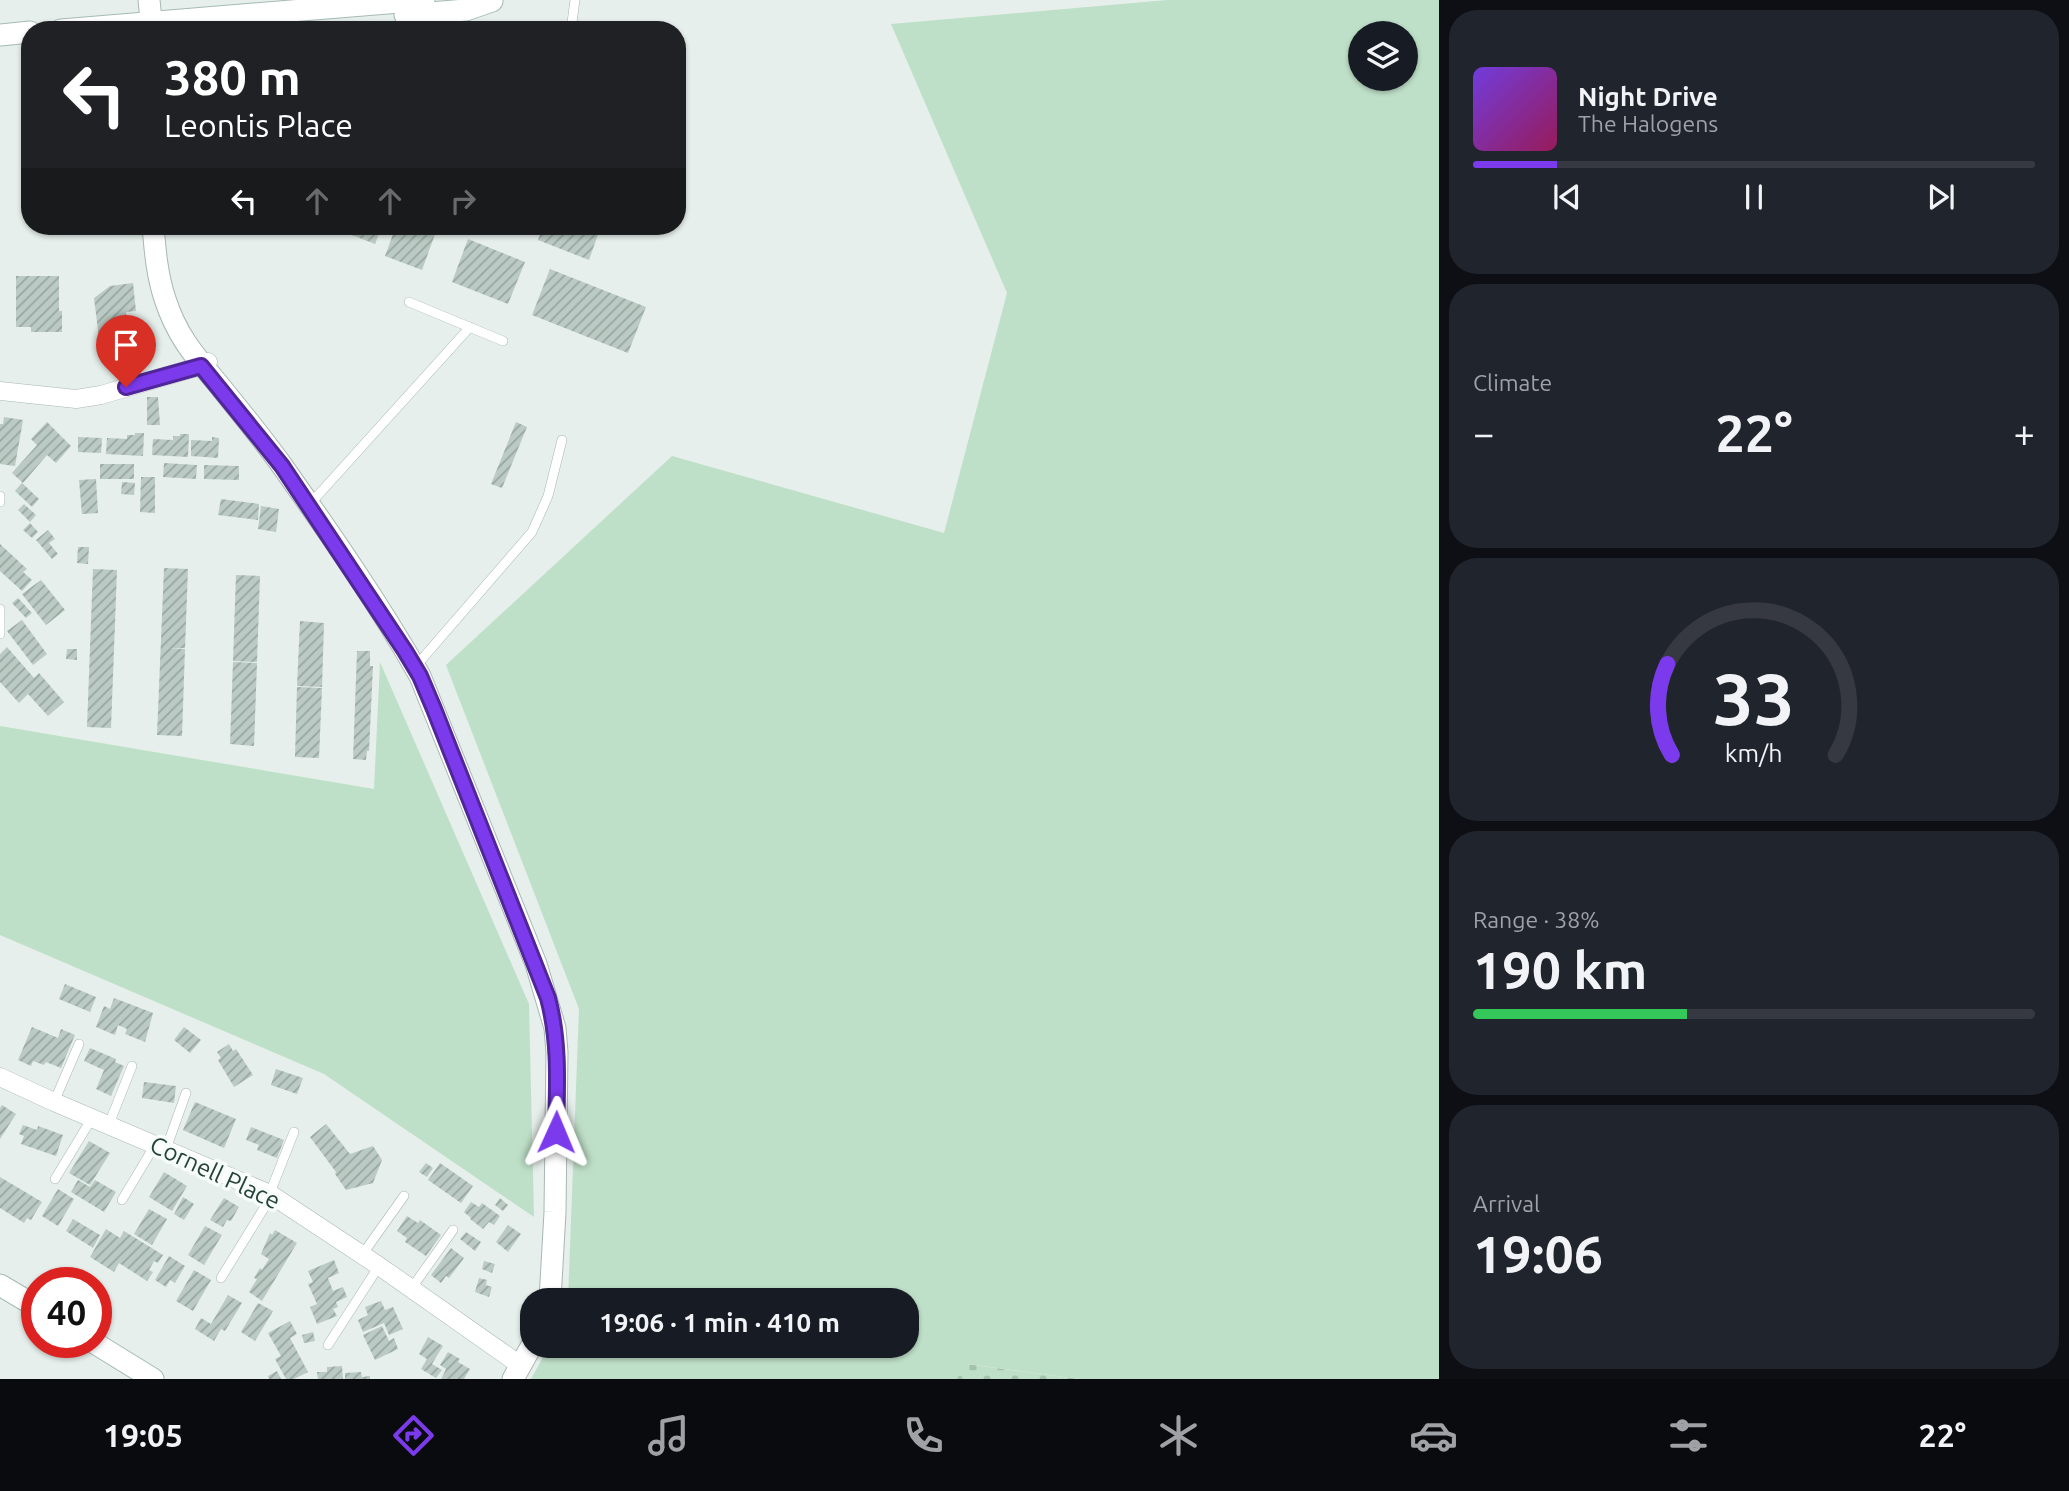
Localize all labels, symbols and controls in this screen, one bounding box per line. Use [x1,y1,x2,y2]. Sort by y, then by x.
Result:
map controls [1348,21,1418,91]
button: layers [1348,21,1418,91]
icon: left [49,49,140,140]
text: 380 m [164,49,301,104]
text: Night Drive [1578,82,1718,111]
text: Leontis Place [164,107,353,143]
text: The Halogens [1578,111,1718,136]
icon: previous [1548,178,1586,216]
icon: pause [1735,178,1773,216]
icon: next [1922,178,1960,216]
icon: left [225,182,263,220]
icon: ahead [298,182,336,220]
icon: ahead [371,182,409,220]
icon: right [444,182,482,220]
pin [96,315,156,387]
icon: arrive [107,326,145,364]
text: Climate [1473,370,1552,395]
text: 22° [1715,404,1793,462]
text: − [1473,412,1494,454]
text: + [2014,412,2035,454]
text: 33 [1713,658,1795,740]
text: km/h [1725,739,1783,767]
text: Range · 38% [1473,907,1600,932]
text: 190 km [1473,941,1647,999]
position arrow [519,1095,593,1169]
street label: Cornell Place [146,1131,284,1214]
text: Arrival [1473,1191,1540,1216]
text: 19:06 [1473,1225,1603,1283]
speed limit sign: 40 [21,1267,112,1358]
text: 19:06 · 1 min · 410 m [599,1308,840,1337]
icon: directions [389,1411,438,1460]
icon: music [644,1411,693,1460]
icon: phone [899,1411,948,1460]
icon: climate [1154,1411,1203,1460]
icon: car [1409,1411,1458,1460]
icon: filters [1664,1411,1713,1460]
text: 19:05 [103,1417,183,1453]
text: 22° [1919,1417,1966,1453]

